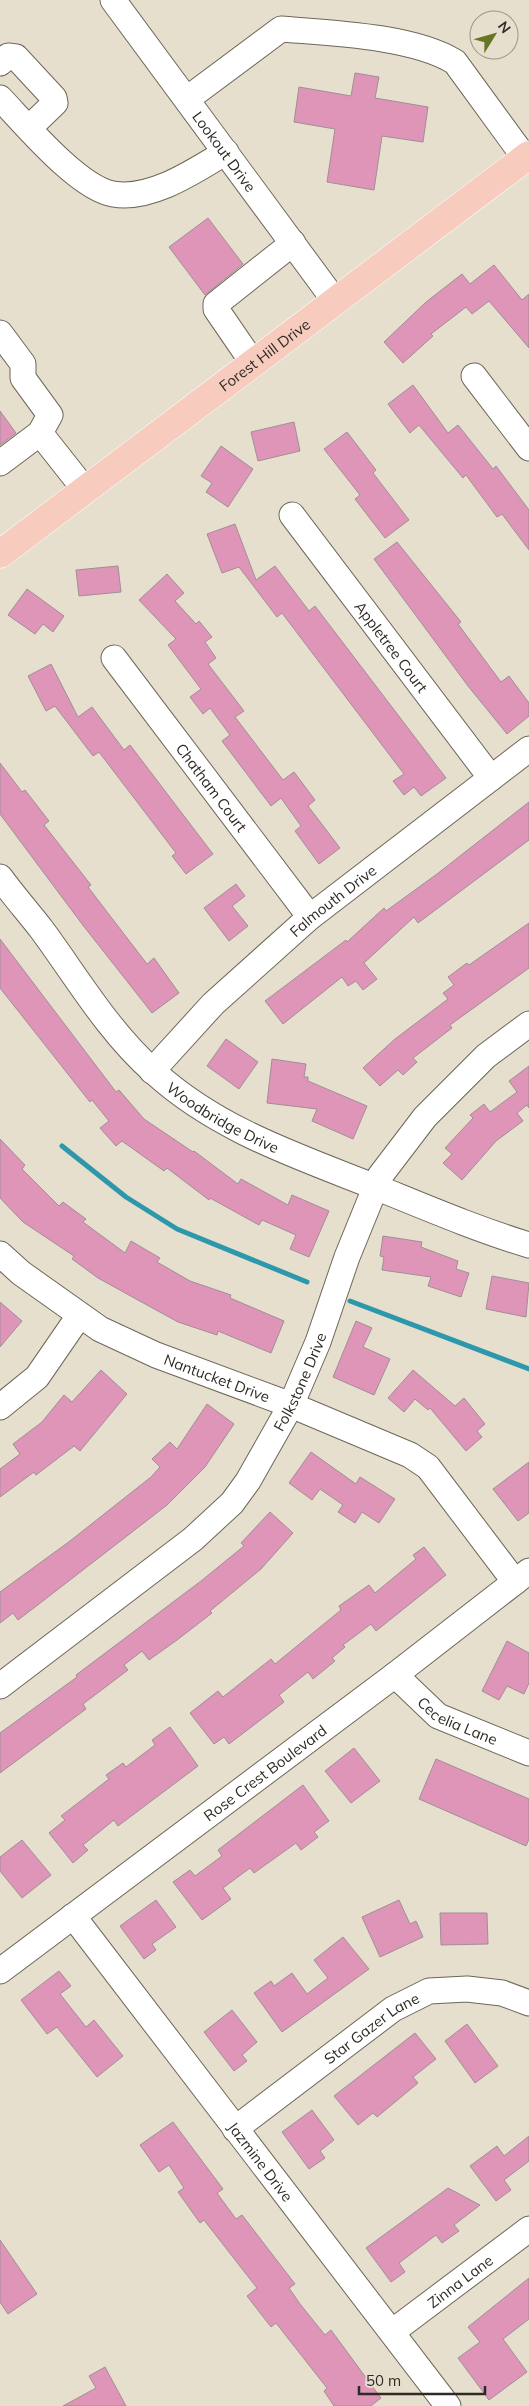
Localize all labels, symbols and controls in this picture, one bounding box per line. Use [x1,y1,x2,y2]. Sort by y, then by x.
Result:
north arrow [469,10,519,60]
text: N [494,18,515,37]
street label: Lookout Drive [189,107,261,195]
street label: Forest Hill Drive [215,314,314,395]
street label: Appletree Court [351,597,432,696]
street label: Chatham Court [172,739,251,835]
street label: Falmouth Drive [285,860,380,941]
street label: Woodbridge Drive [163,1078,282,1157]
street label: Folkstone Drive [269,1330,330,1434]
street label: Nantucket Drive [161,1349,273,1406]
street label: Cecelia Lane [414,1692,500,1749]
street label: Rose Crest Boulevard [200,1720,330,1825]
street label: Star Gazer Lane [320,1988,422,2068]
street label: Jazmine Drive [224,2118,297,2205]
street label: Zinna Lane [423,2250,497,2312]
scale bar [359,2364,485,2396]
text: 50 m [366,2371,401,2390]

